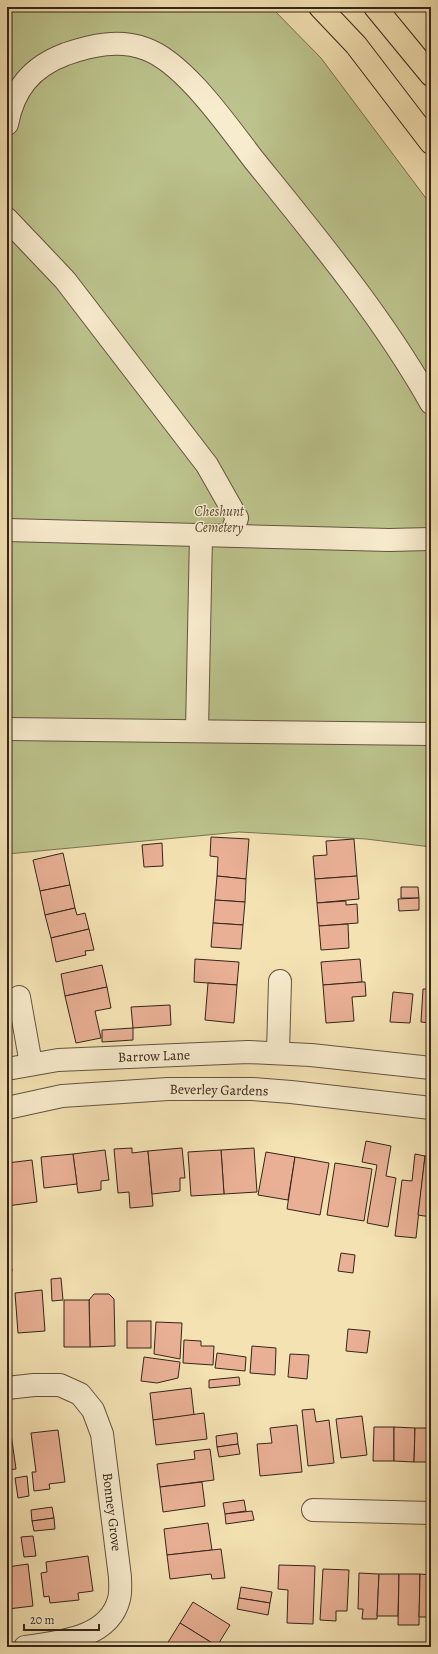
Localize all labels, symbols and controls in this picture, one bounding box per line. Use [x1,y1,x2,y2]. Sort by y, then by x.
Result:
park label: Cheshunt Cemetery [194,502,245,537]
street label: Barrow Lane [117,1045,191,1067]
street label: Beverley Gardens [169,1080,269,1100]
street label: Bonney Grove [98,1472,126,1552]
scale bar [24,1606,99,1632]
text: 20 m [30,1612,54,1628]

